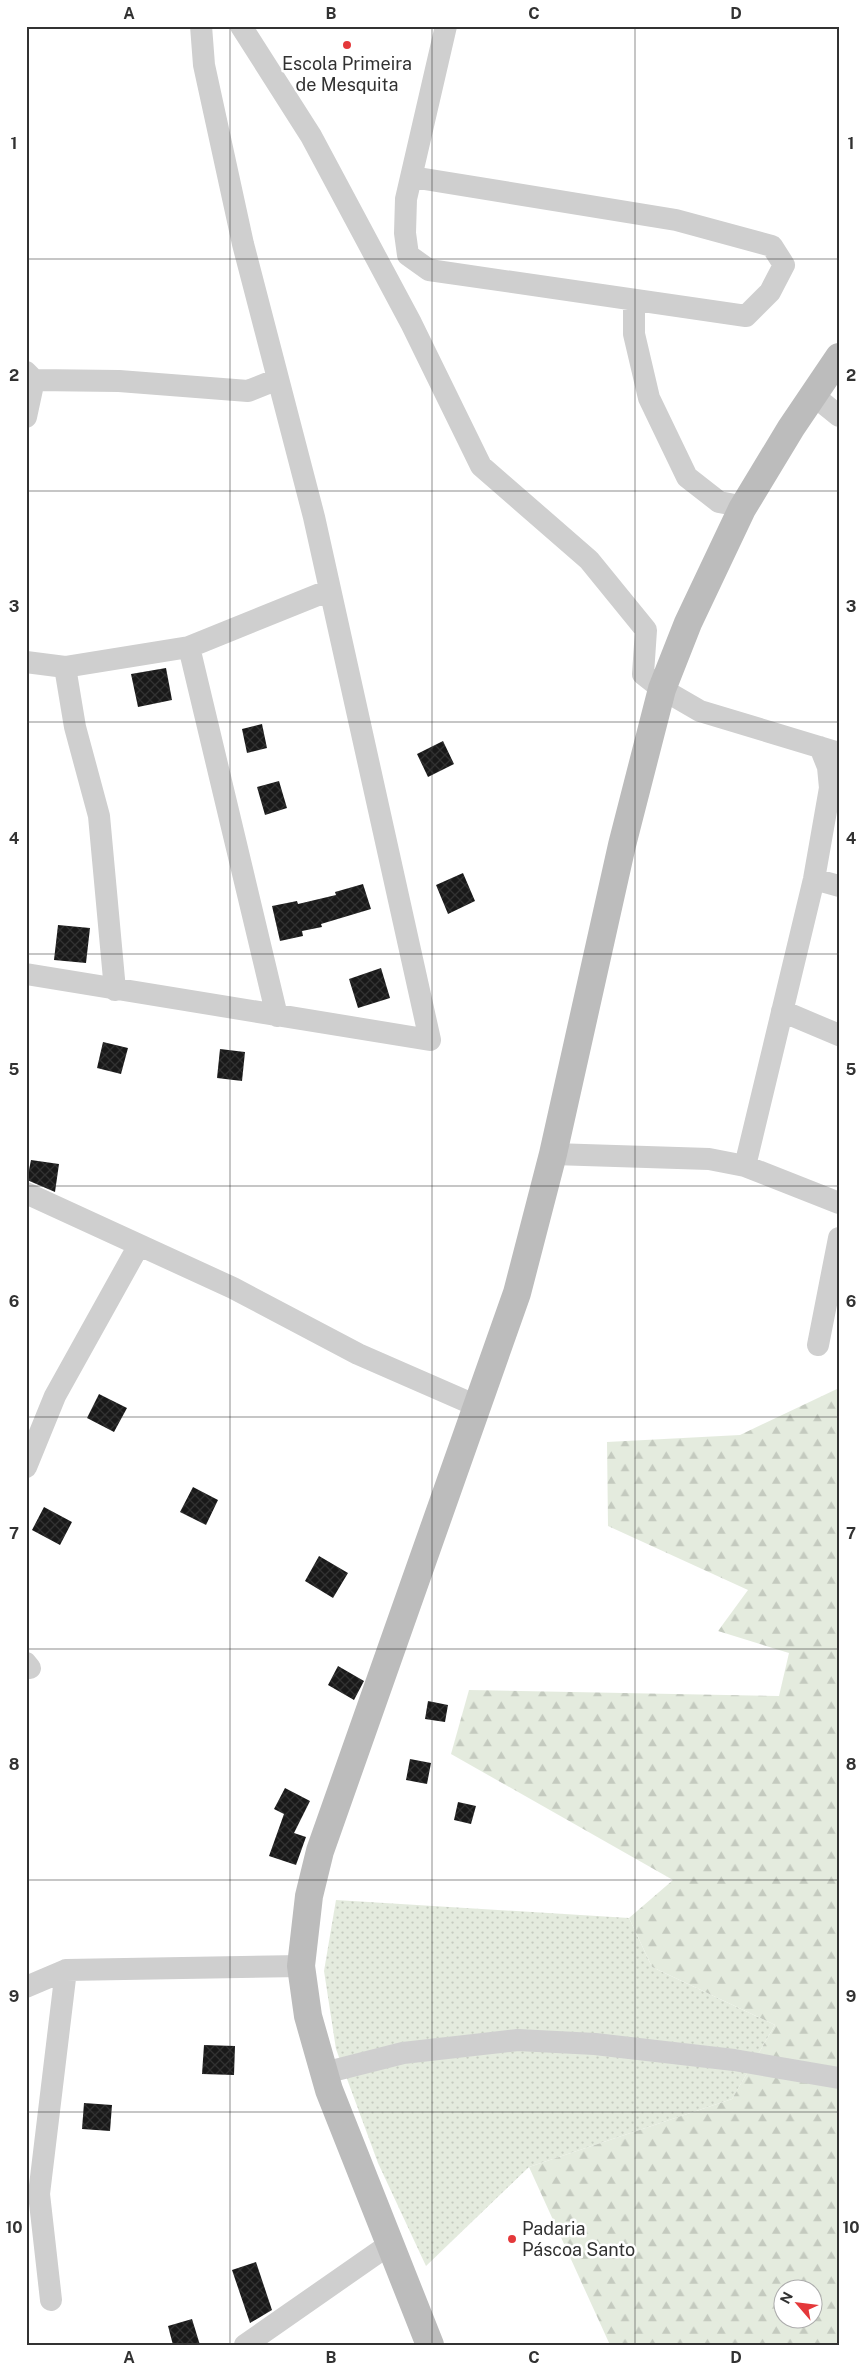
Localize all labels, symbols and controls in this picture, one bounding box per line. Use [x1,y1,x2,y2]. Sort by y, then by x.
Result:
text: A [123,4,135,23]
text: B [326,4,337,23]
text: C [528,4,540,23]
text: D [730,4,742,23]
marker: Escola Primeira de Mesquita [341,39,353,51]
place label: Escola Primeira de Mesquita [282,53,412,95]
text: 1 [11,134,17,153]
text: 1 [848,134,854,153]
text: 2 [9,366,19,385]
text: 2 [846,366,856,385]
text: 3 [9,597,19,616]
text: 3 [846,597,856,616]
text: 4 [9,829,20,848]
text: 4 [846,829,857,848]
text: 5 [9,1060,20,1079]
text: 5 [846,1060,857,1079]
text: 6 [9,1292,19,1311]
text: 6 [846,1292,856,1311]
text: 7 [9,1524,19,1543]
text: 7 [846,1524,856,1543]
text: 8 [9,1755,20,1774]
text: 8 [846,1755,857,1774]
text: 9 [9,1987,19,2006]
text: 9 [846,1987,856,2006]
text: 10 [5,2218,23,2237]
place label: Padaria Páscoa Santo [522,2218,635,2260]
text: 10 [842,2218,860,2237]
marker: Padaria Páscoa Santo [506,2233,518,2245]
north arrow [772,2278,822,2328]
text: N [777,2289,796,2306]
text: A [123,2348,135,2367]
text: B [326,2348,337,2367]
text: C [528,2348,540,2367]
text: D [730,2348,742,2367]

